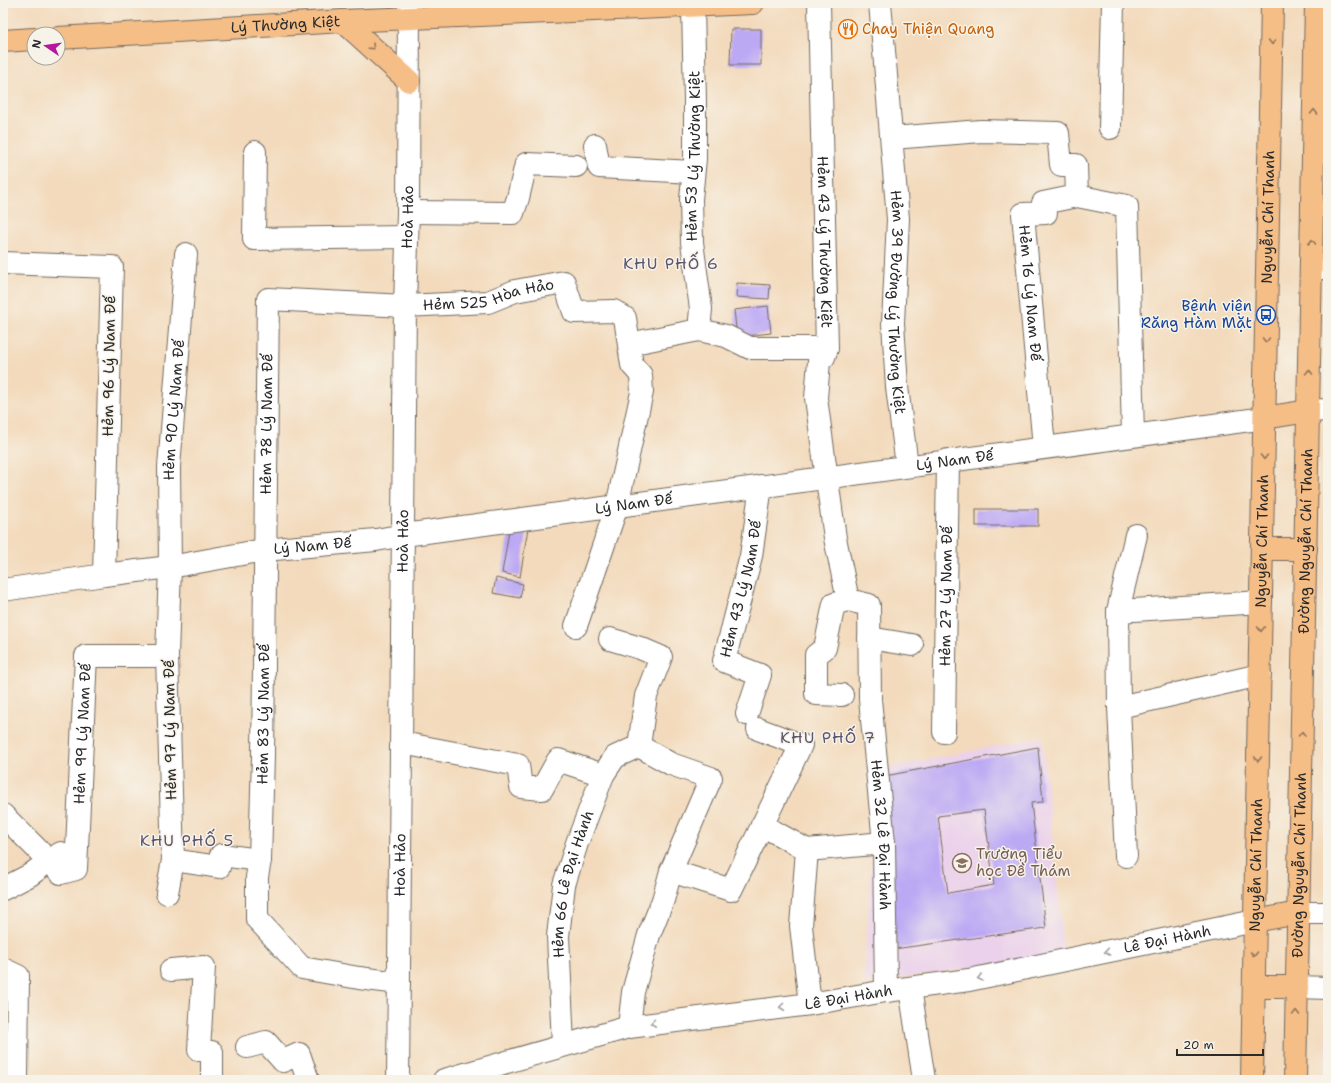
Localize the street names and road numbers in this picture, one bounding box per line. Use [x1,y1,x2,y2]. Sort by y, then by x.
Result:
street label: Lý Thường Kiệt [230,11,341,38]
street label: Hẻm 53 Lý Thường Kiệt [681,71,705,242]
street label: Nguyễn Chí Thanh [1257,150,1279,284]
street label: Hẻm 43 Lý Thường Kiệt [813,156,837,328]
street label: Hoà Hảo [397,185,418,249]
street label: Hẻm 39 Đường Lý Thường Kiệt [883,189,910,415]
street label: Hẻm 16 Lý Nam Đế [1014,224,1046,363]
street label: Hẻm 525 Hòa Hảo [422,274,556,315]
street label: Hẻm 96 Lý Nam Đế [98,295,120,437]
street label: Hẻm 90 Lý Nam Đế [159,338,189,481]
street label: Hẻm 78 Lý Nam Đế [256,353,277,495]
street label: Lý Nam Đế [915,445,996,475]
street label: Đường Nguyễn Chí Thanh [1294,448,1317,634]
street label: Nguyễn Chí Thanh [1251,474,1273,608]
street label: Lý Nam Đế [594,488,675,519]
street label: Hoà Hảo [393,509,413,573]
street label: Hẻm 43 Lý Nam Đế [715,518,766,660]
street label: Hẻm 27 Lý Nam Đế [935,525,957,667]
street label: Lý Nam Đế [273,532,353,559]
street label: Hẻm 83 Lý Nam Đế [252,643,274,785]
street label: Hẻm 97 Lý Nam Đế [159,659,181,801]
street label: Hẻm 99 Lý Nam Đế [69,662,96,805]
street label: Hẻm 32 Lê Đại Hành [866,759,895,910]
street label: Đường Nguyễn Chí Thanh [1287,772,1311,958]
street label: Nguyễn Chí Thanh [1245,798,1267,932]
street label: Hẻm 66 Lê Đại Hành [548,807,599,958]
street label: Hoà Hảo [390,833,410,897]
street label: Lê Đại Hành [1122,920,1213,958]
street label: Lê Đại Hành [803,980,894,1015]

